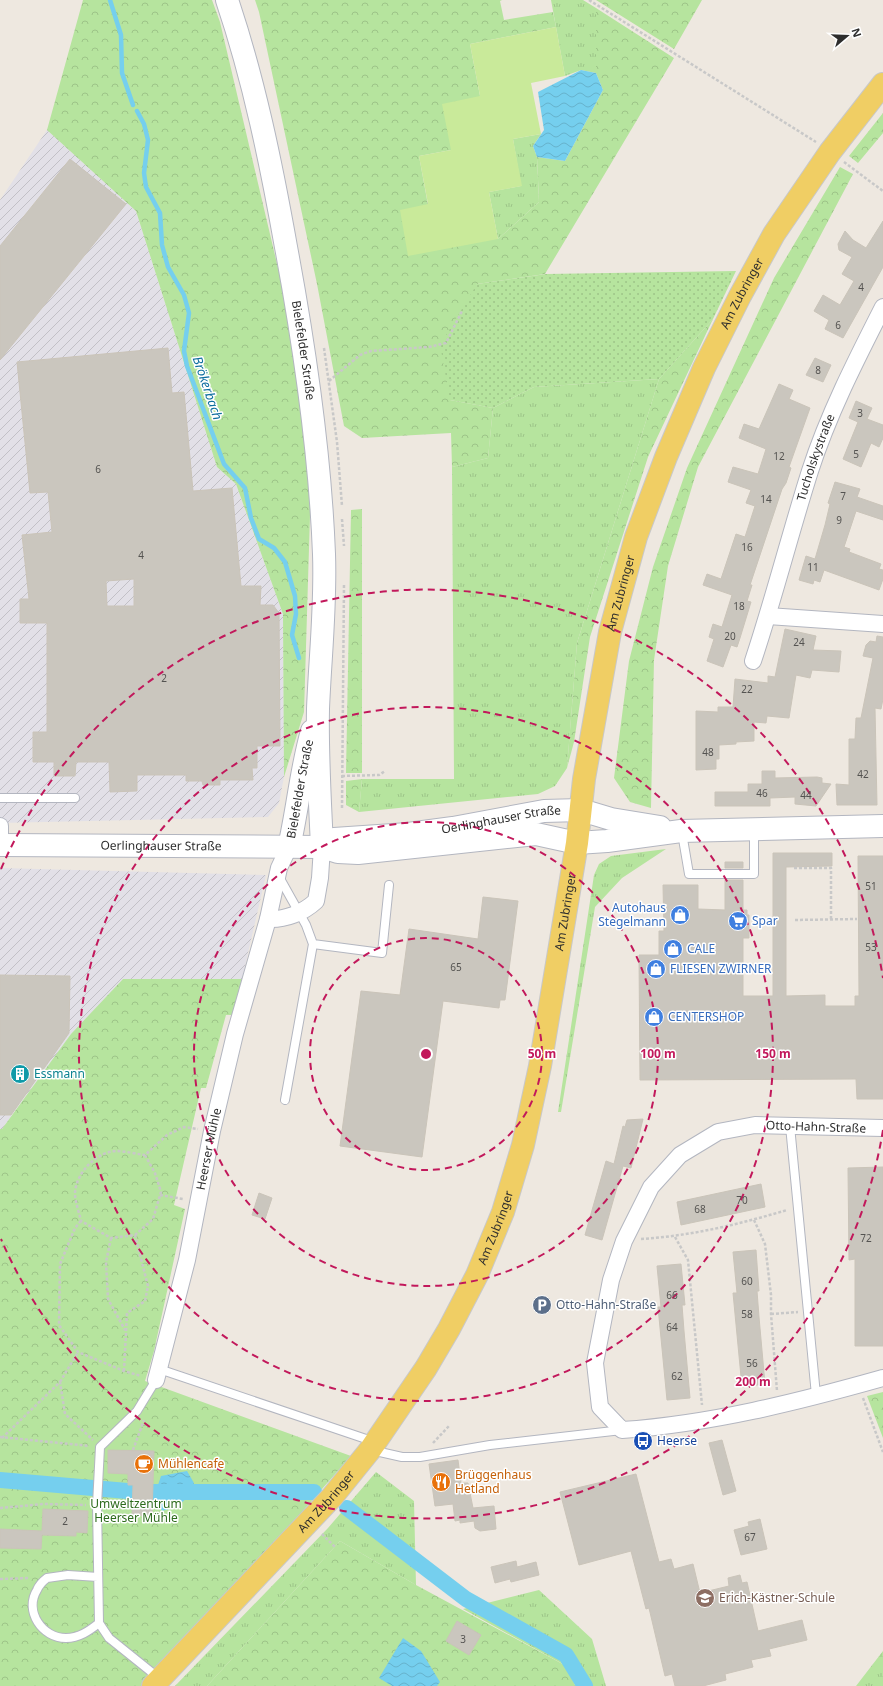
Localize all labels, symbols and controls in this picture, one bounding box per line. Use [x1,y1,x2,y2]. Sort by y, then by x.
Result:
north arrow [827,16,867,56]
text: N [848,26,865,39]
street label: Am Zubringer [716,255,767,332]
house number: 4 [858,280,864,294]
street label: Bielefelder Straße [288,299,320,401]
house number: 6 [835,318,841,332]
water label: Brökerbach [189,354,227,422]
house number: 8 [815,363,821,377]
house number: 3 [857,406,863,420]
street label: Tucholskystraße [792,411,839,503]
house number: 5 [853,447,859,461]
house number: 12 [773,449,785,463]
house number: 6 [95,462,101,476]
house number: 7 [840,489,846,503]
house number: 14 [760,492,772,506]
house number: 9 [836,513,842,527]
house number: 16 [741,540,753,554]
house number: 4 [138,548,144,562]
street label: Am Zubringer [602,553,639,633]
house number: 11 [807,560,819,574]
house number: 18 [733,599,745,613]
house number: 20 [724,629,736,643]
house number: 24 [793,635,805,649]
house number: 2 [161,671,167,685]
house number: 22 [741,682,753,696]
street label: Bielefelder Straße [282,737,317,840]
house number: 48 [702,745,714,759]
house number: 42 [857,767,869,781]
house number: 46 [756,786,768,800]
house number: 44 [800,788,812,802]
street label: Oerlinghauser Straße [440,802,561,837]
street label: Oerlinghauser Straße [100,837,222,854]
street label: Am Zubringer [550,872,580,952]
house number: 51 [865,879,877,893]
place label: Autohaus Stegelmann [598,899,666,930]
shop icon: Autohaus Stegelmann [669,904,691,926]
supermarket icon: Spar [727,910,749,932]
place label: Spar [752,912,778,929]
shop icon: CALE [662,938,684,960]
place label: CALE [687,940,715,957]
house number: 53 [865,940,877,954]
shop icon: FLIESEN ZWIRNER [645,958,667,980]
house number: 65 [450,960,462,974]
place label: FLIESEN ZWIRNER [670,960,772,977]
shop icon: CENTERSHOP [643,1006,665,1028]
place label: CENTERSHOP [668,1008,744,1025]
text: 50 m [528,1045,556,1062]
text: 100 m [640,1045,676,1062]
text: 150 m [755,1045,791,1062]
centre of rings [419,1047,433,1061]
building icon: Essmann [9,1063,31,1085]
place label: Essmann [34,1065,85,1082]
street label: Heerser Mühle [192,1106,225,1192]
street label: Otto-Hahn-Straße [766,1116,867,1137]
street label: Am Zubringer [473,1188,517,1267]
house number: 70 [736,1193,748,1207]
house number: 68 [694,1202,706,1216]
house number: 72 [860,1231,872,1245]
house number: 60 [741,1274,753,1288]
house number: 66 [666,1288,678,1302]
parking icon: Otto-Hahn-Straße [531,1294,553,1316]
place label: Otto-Hahn-Straße [556,1296,656,1313]
house number: 58 [741,1307,753,1321]
house number: 64 [666,1320,678,1334]
house number: 56 [746,1356,758,1370]
house number: 62 [671,1369,683,1383]
text: 200 m [735,1373,771,1390]
bus stop icon: Heerse [632,1430,654,1452]
place label: Heerse [657,1432,697,1449]
cafe icon: Mühlencafe [133,1453,155,1475]
place label: Mühlencafe [158,1455,225,1472]
place label: Brüggenhaus Hetland [455,1466,532,1497]
street label: Am Zubringer [293,1467,358,1536]
restaurant icon: Brüggenhaus Hetland [430,1471,452,1493]
park label: Umweltzentrum Heerser Mühle [90,1495,182,1526]
house number: 2 [62,1514,68,1528]
house number: 67 [744,1530,756,1544]
school or university icon: Erich-Kästner-Schule [694,1587,716,1609]
place label: Erich-Kästner-Schule [719,1589,835,1606]
house number: 3 [460,1632,466,1646]

